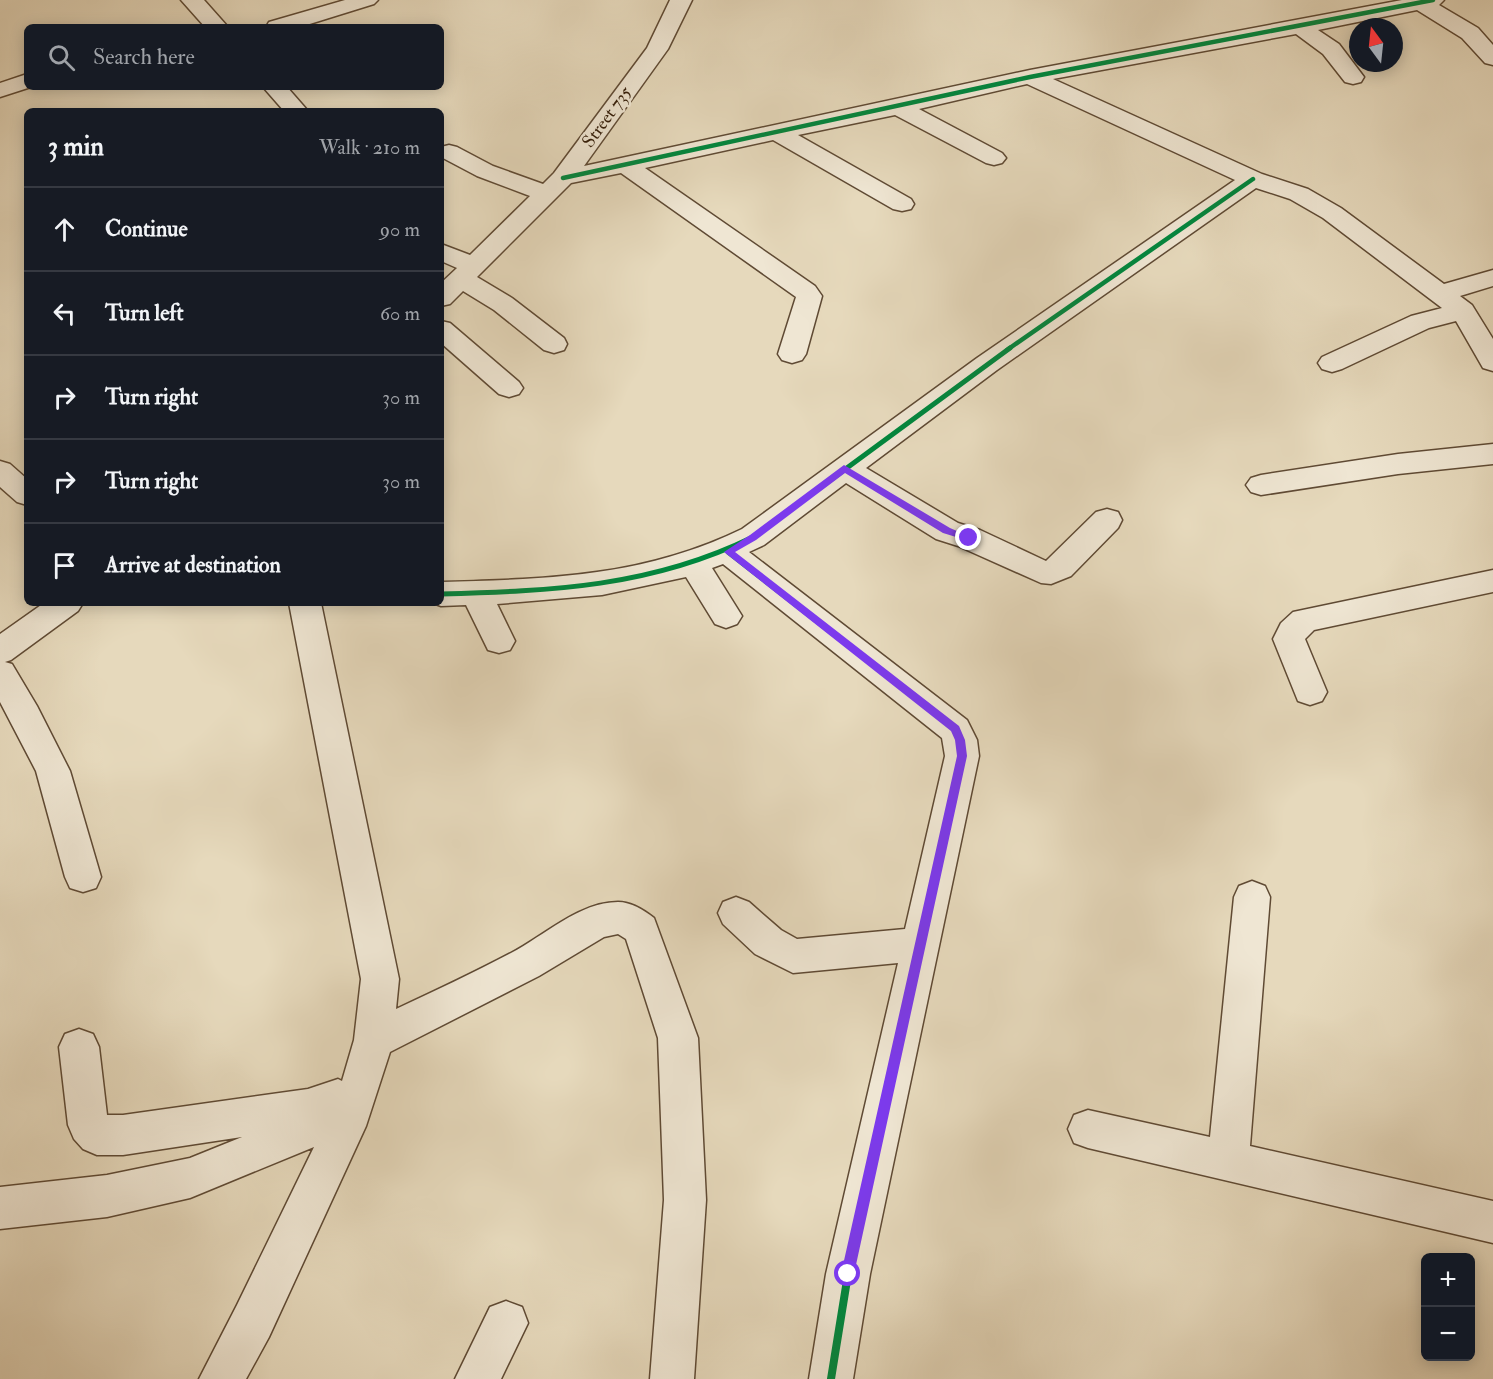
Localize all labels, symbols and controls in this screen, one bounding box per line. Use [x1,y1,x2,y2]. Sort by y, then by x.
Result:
north arrow [1349,18,1403,72]
search box [24,24,444,90]
icon: search [45,41,78,74]
text: Search here [93,43,195,71]
street label: Street 735 [577,82,637,152]
text: 3 min [48,131,104,163]
text: Walk · 210 m [319,135,420,160]
icon: ahead [48,213,81,246]
text: Continue [105,215,188,243]
text: 90 m [380,217,420,242]
icon: left [48,297,81,330]
text: Turn left [105,299,184,327]
text: 60 m [380,301,420,326]
icon: right [48,381,81,414]
text: Turn right [105,383,198,411]
text: 30 m [382,385,420,410]
icon: right [48,465,81,498]
text: Turn right [105,467,198,495]
text: 30 m [382,469,420,494]
route end [955,524,981,550]
icon: arrive [48,549,81,582]
text: Arrive at destination [105,551,281,579]
map controls [1421,1253,1475,1361]
button: + [1421,1253,1475,1307]
route start [834,1260,860,1286]
button: − [1421,1307,1475,1361]

